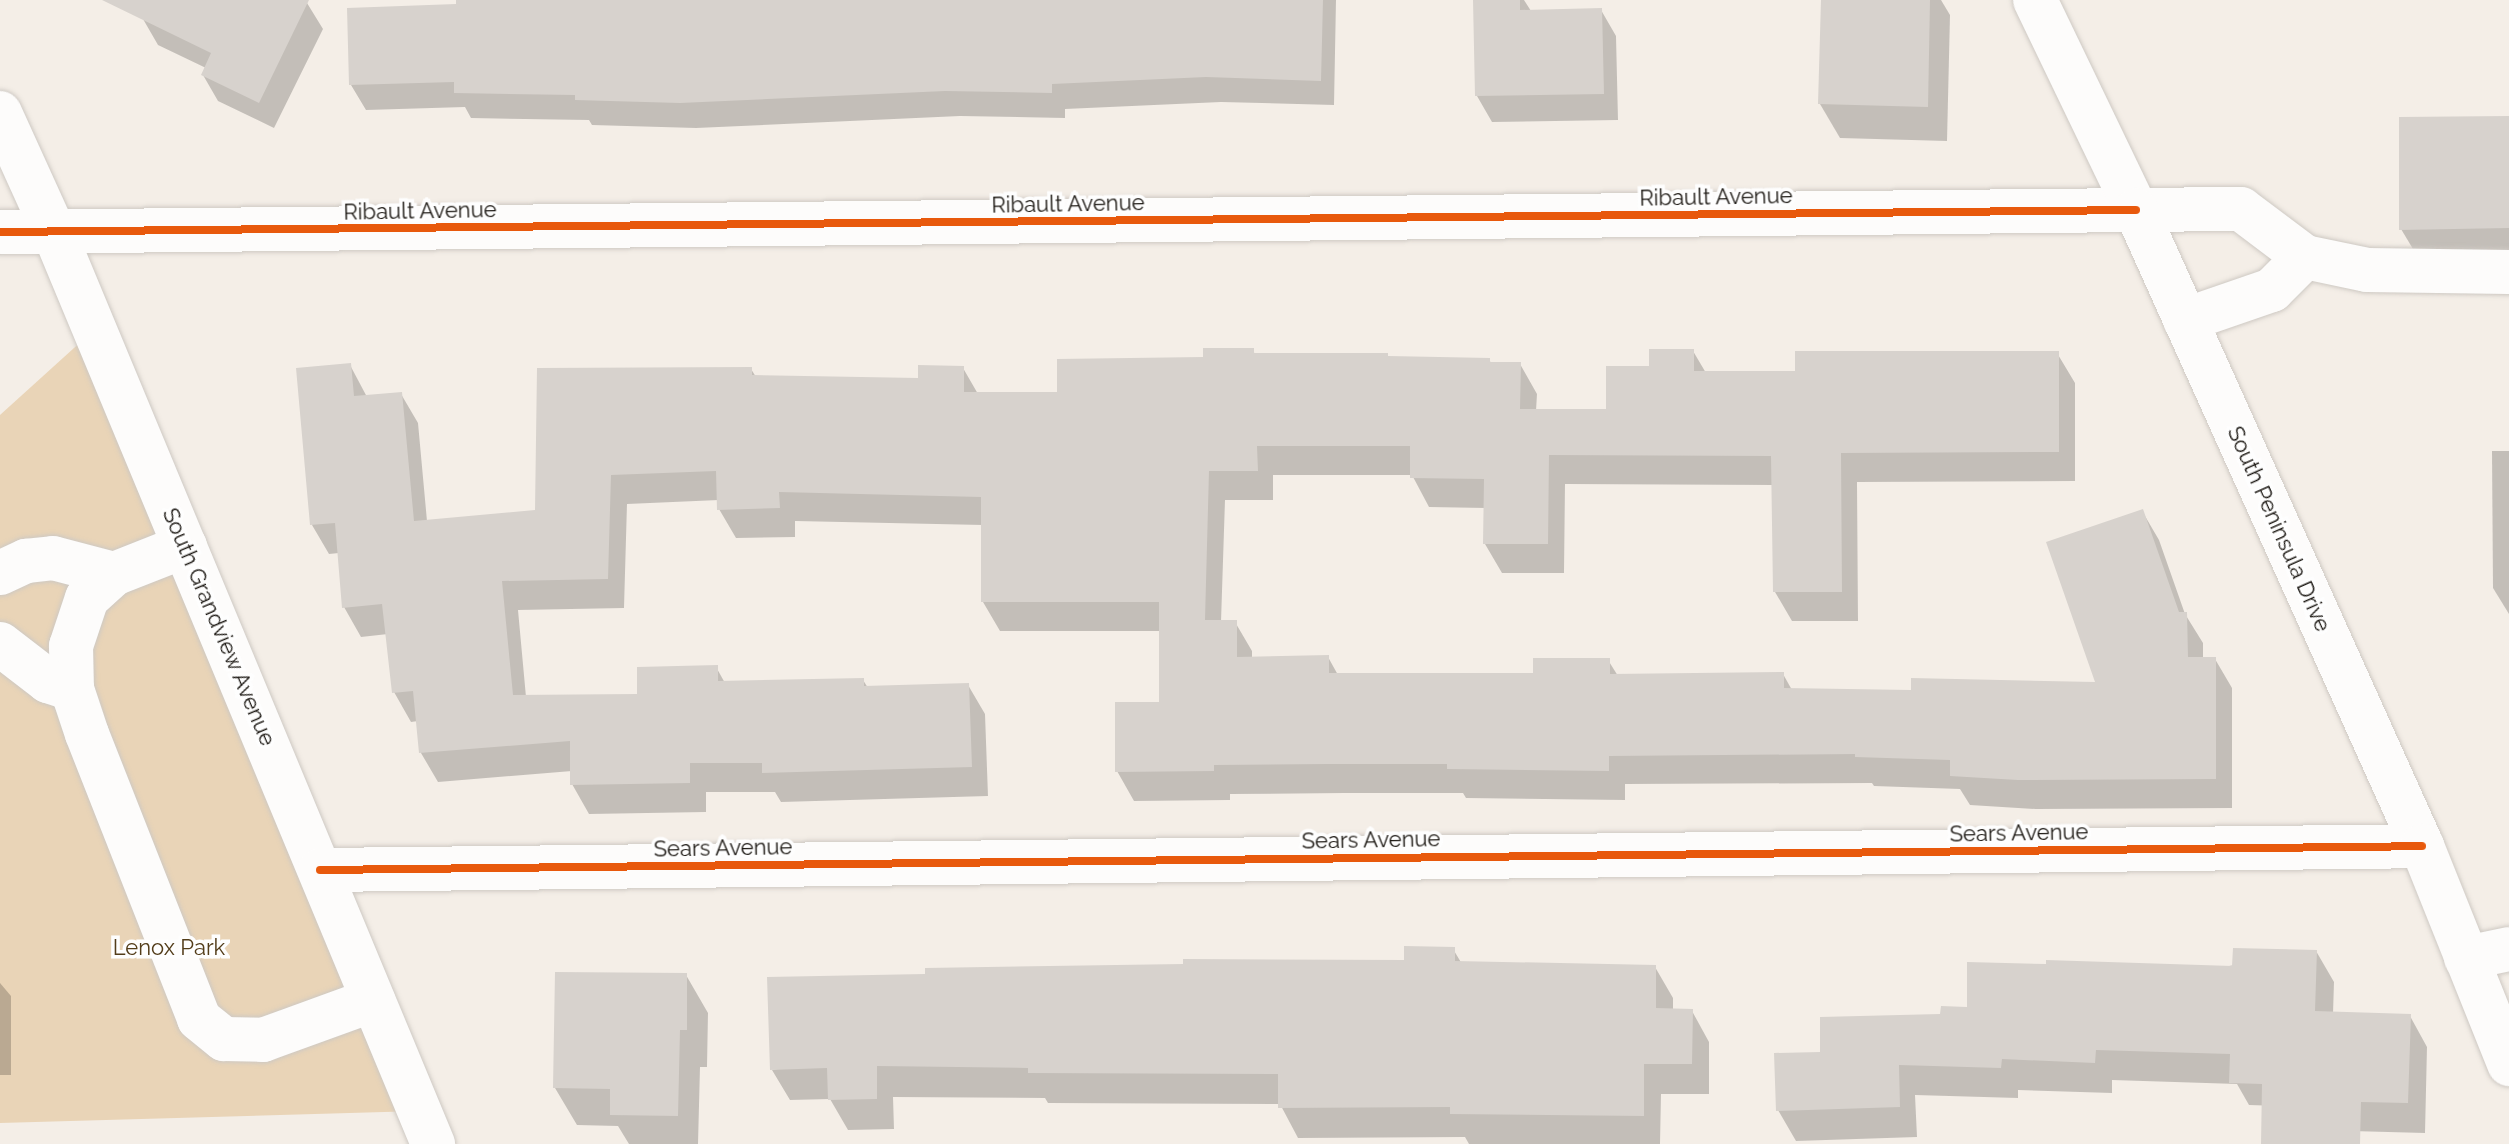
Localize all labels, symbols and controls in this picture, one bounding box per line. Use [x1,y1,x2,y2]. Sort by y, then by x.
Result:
street label: Ribault Avenue [1639,182,1793,212]
street label: Ribault Avenue [991,189,1145,219]
street label: Ribault Avenue [343,196,497,226]
street label: South Peninsula Drive [2222,422,2336,636]
street label: South Grandview Avenue [157,504,281,750]
street label: Sears Avenue [1949,819,2089,847]
street label: Sears Avenue [1301,826,1441,854]
street label: Sears Avenue [653,834,793,862]
park label: Lenox Park [113,935,225,961]

